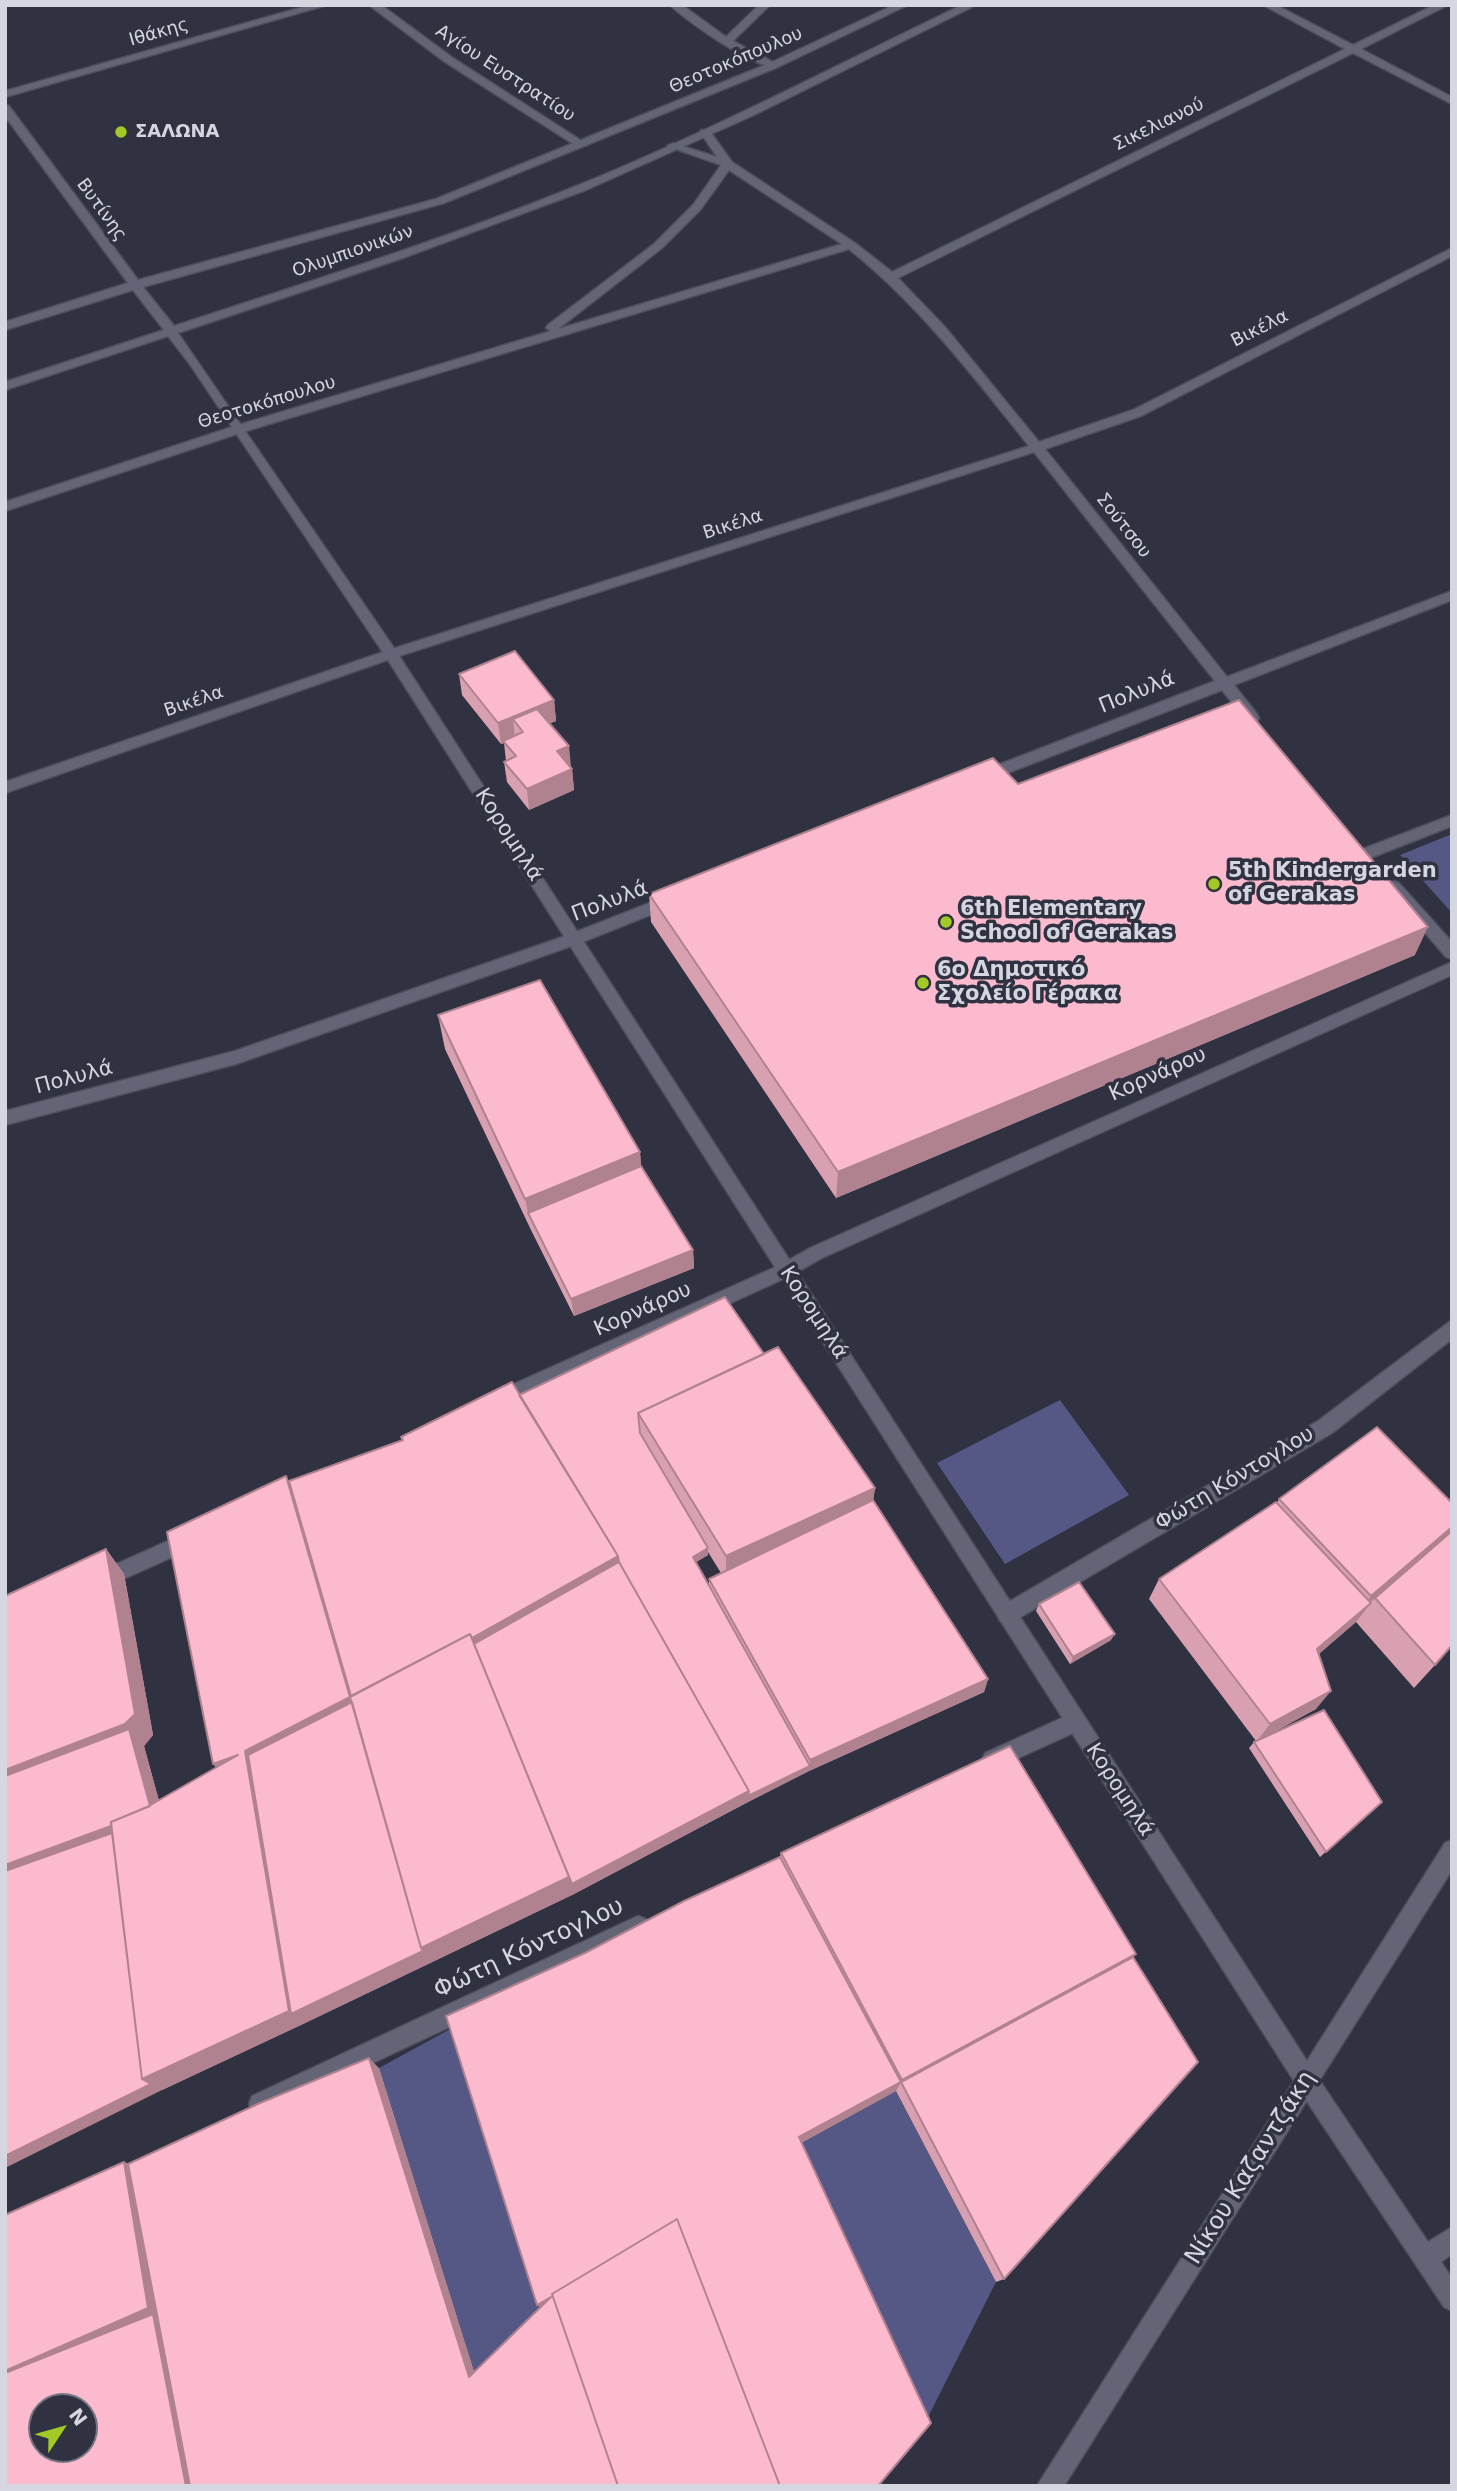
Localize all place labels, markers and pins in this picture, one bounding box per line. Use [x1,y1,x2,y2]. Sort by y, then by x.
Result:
place label: ΣΑΛΩΝΑ [135,121,219,143]
marker: ΣΑΛΩΝΑ [113,124,129,140]
place label: 5th Kindergarden of Gerakas [1228,859,1437,909]
marker: 5th Kindergarden of Gerakas [1206,876,1222,892]
place label: 6th Elementary School of Gerakas [960,897,1173,947]
marker: 6th Elementary School of Gerakas [938,914,954,930]
place label: 6ο Δημοτικό Σχολείο Γέρακα [937,958,1118,1008]
marker: 6ο Δημοτικό Σχολείο Γέρακα [915,975,931,991]

